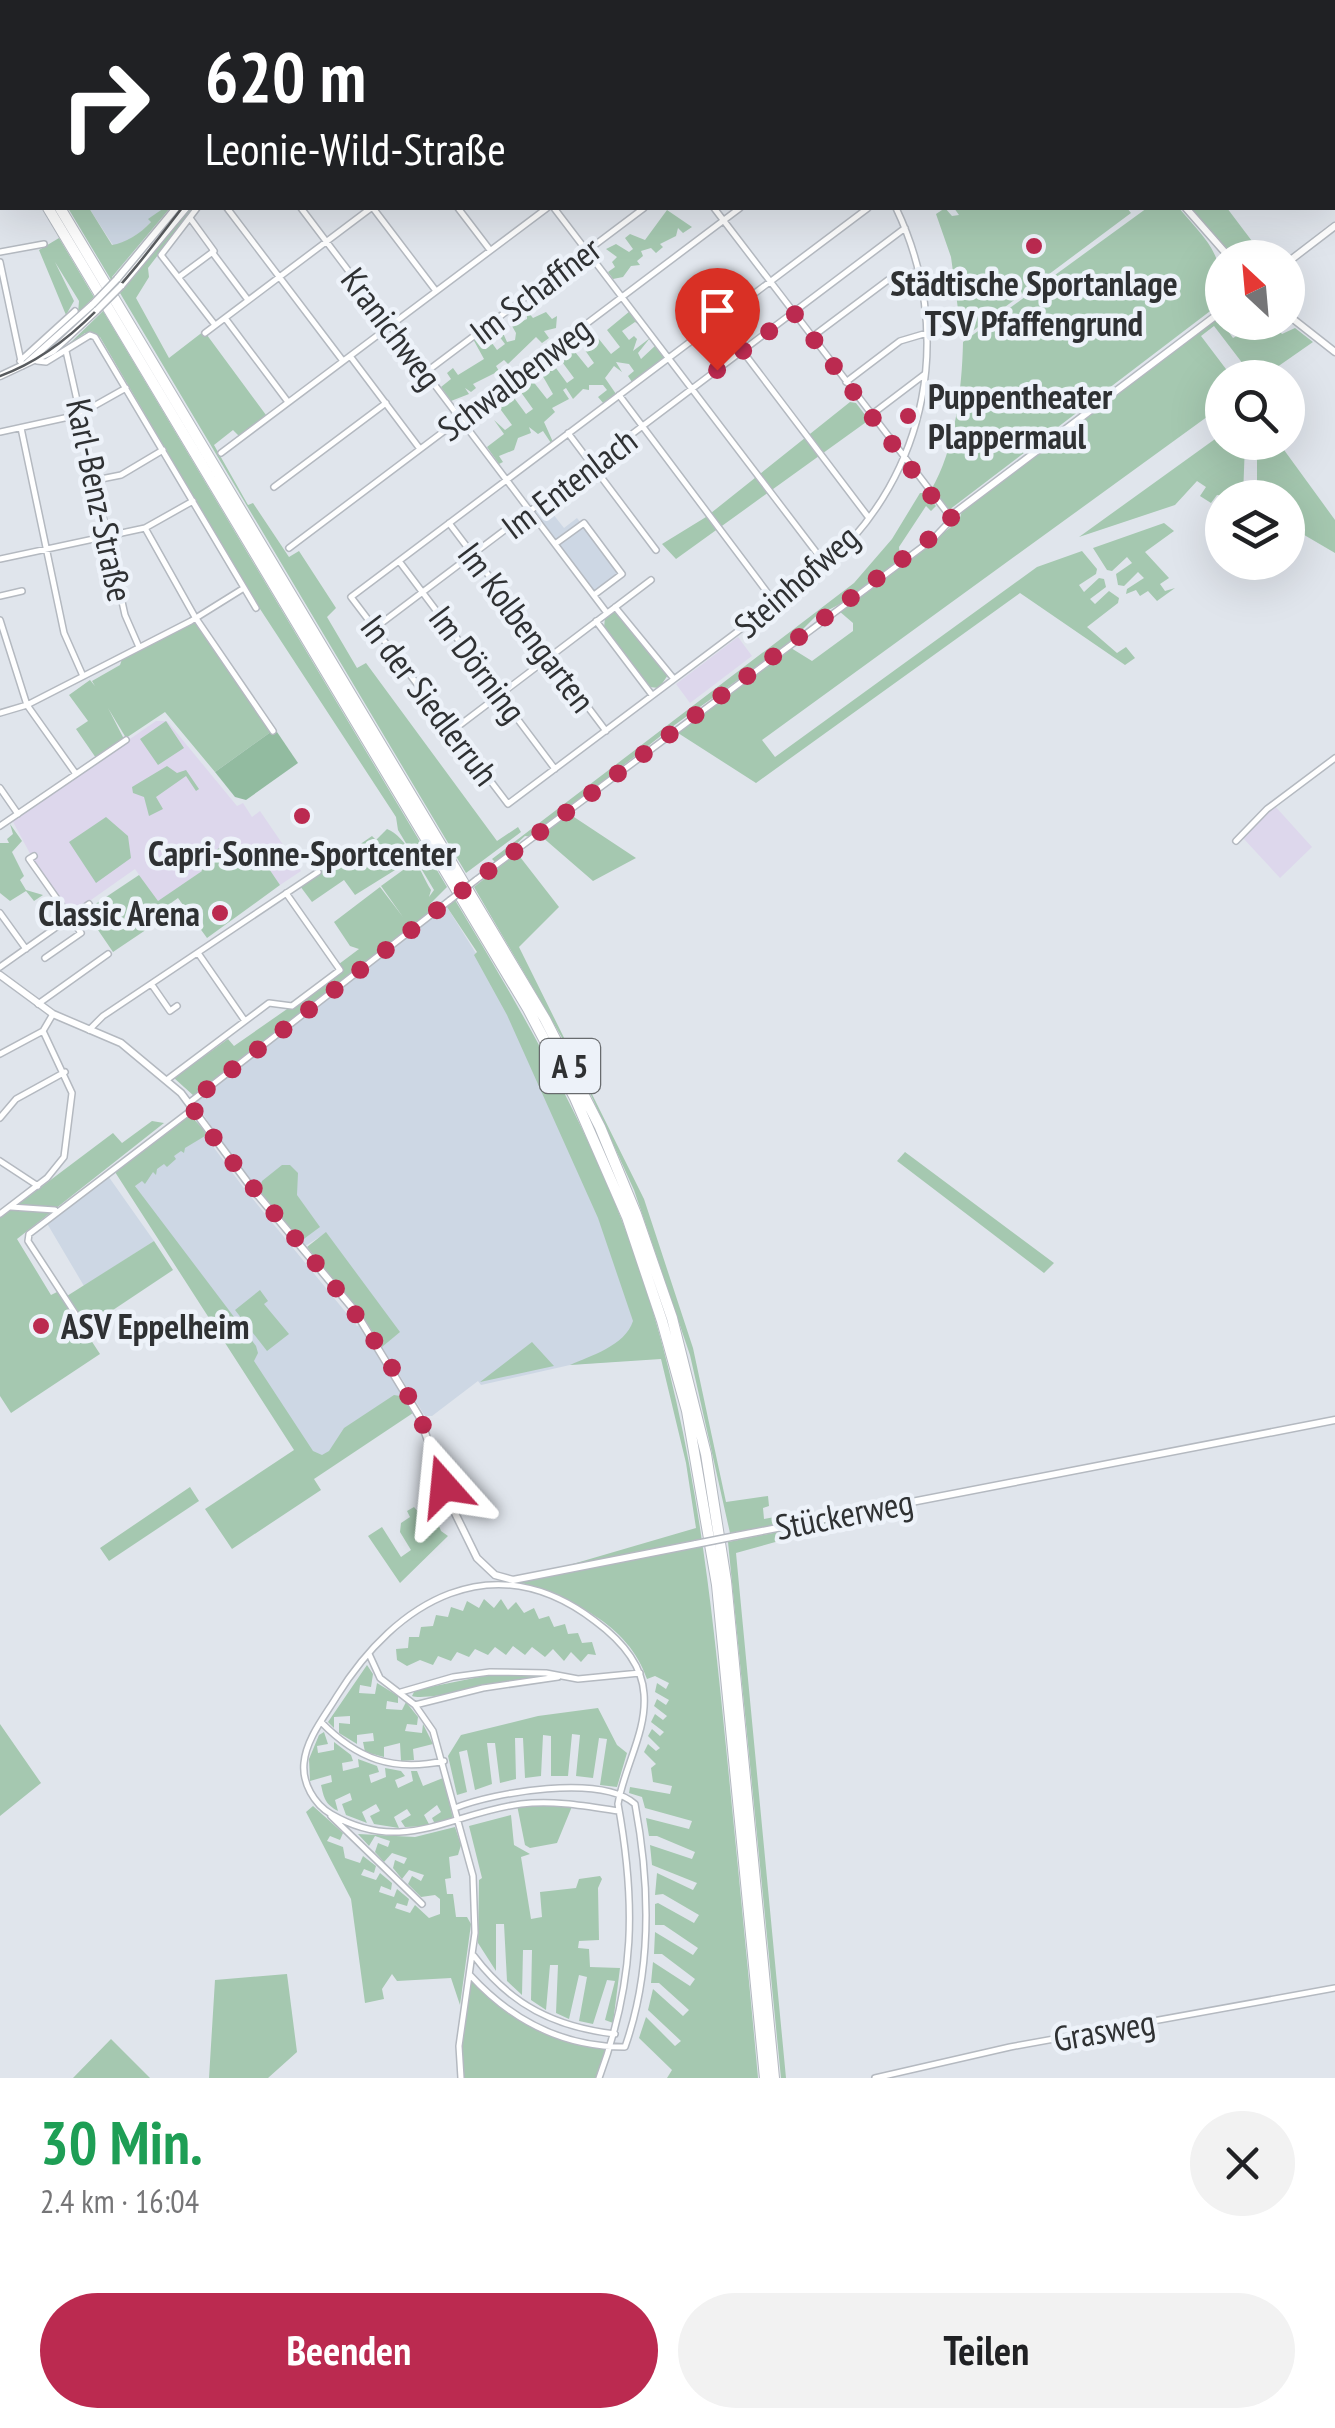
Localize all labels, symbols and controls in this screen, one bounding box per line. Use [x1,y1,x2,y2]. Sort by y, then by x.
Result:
text: 620 m [205,31,366,121]
icon: right [40,40,170,170]
text: Leonie-Wild-Straße [205,119,506,177]
street label: Im Schaffner [460,225,610,354]
marker: Städtische Sportanlage TSV Pfaffengrund [1023,235,1045,257]
north arrow [1205,240,1305,340]
map controls [1205,240,1305,580]
street label: Kranichweg [331,258,453,398]
place label: Städtische Sportanlage TSV Pfaffengrund [890,260,1178,346]
pin [675,268,760,371]
icon: arrive [690,283,745,338]
street label: Schwalbenweg [428,305,600,451]
button: search [1205,360,1305,460]
place label: Puppentheater Plappermaul [928,373,1113,459]
street label: Karl-Benz-Straße [56,394,144,606]
marker: Puppentheater Plappermaul [897,405,919,427]
street label: Im Entenlach [492,417,646,549]
button: layers [1205,480,1305,580]
street label: Steinhofweg [724,514,868,648]
street label: Im Kolbengarten [448,533,606,721]
street label: Im Dörning [419,596,537,732]
street label: In der Siedlerruh [351,605,509,795]
marker: Capri-Sonne-Sportcenter [291,805,313,827]
place label: Capri-Sonne-Sportcenter [148,830,457,876]
place label: Classic Arena [38,890,200,936]
marker: Classic Arena [209,902,231,924]
road number: A 5 [540,1039,600,1093]
place label: ASV Eppelheim [60,1303,249,1349]
marker: ASV Eppelheim [30,1315,52,1337]
position arrow [392,1434,496,1538]
street label: Stückerweg [771,1478,917,1550]
street label: Grasweg [1050,1998,1158,2062]
text: 30 Min. [40,2103,203,2181]
button: close [1190,2111,1295,2216]
text: 2.4 km · 16:04 [40,2180,199,2222]
button: Beenden [40,2293,658,2408]
button: Teilen [678,2293,1295,2408]

